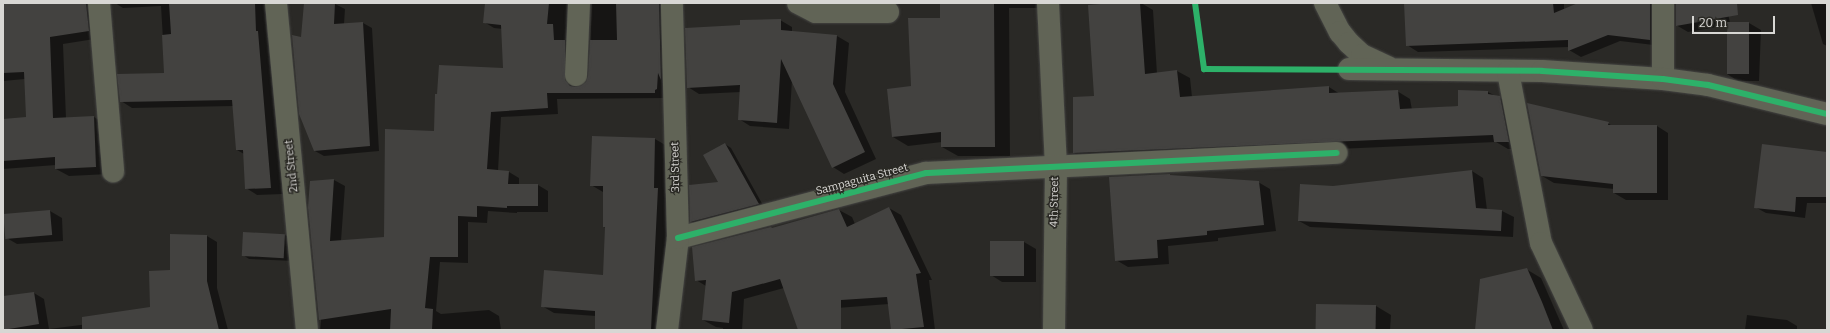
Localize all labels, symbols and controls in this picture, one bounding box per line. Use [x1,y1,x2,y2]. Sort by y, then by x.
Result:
scale bar [1694,8,1777,34]
text: 20 m [1699,16,1727,30]
street label: 2nd Street [283,139,301,193]
street label: 3rd Street [669,142,683,192]
street label: Sampaguita Street [814,161,910,199]
street label: 4th Street [1048,177,1062,227]

